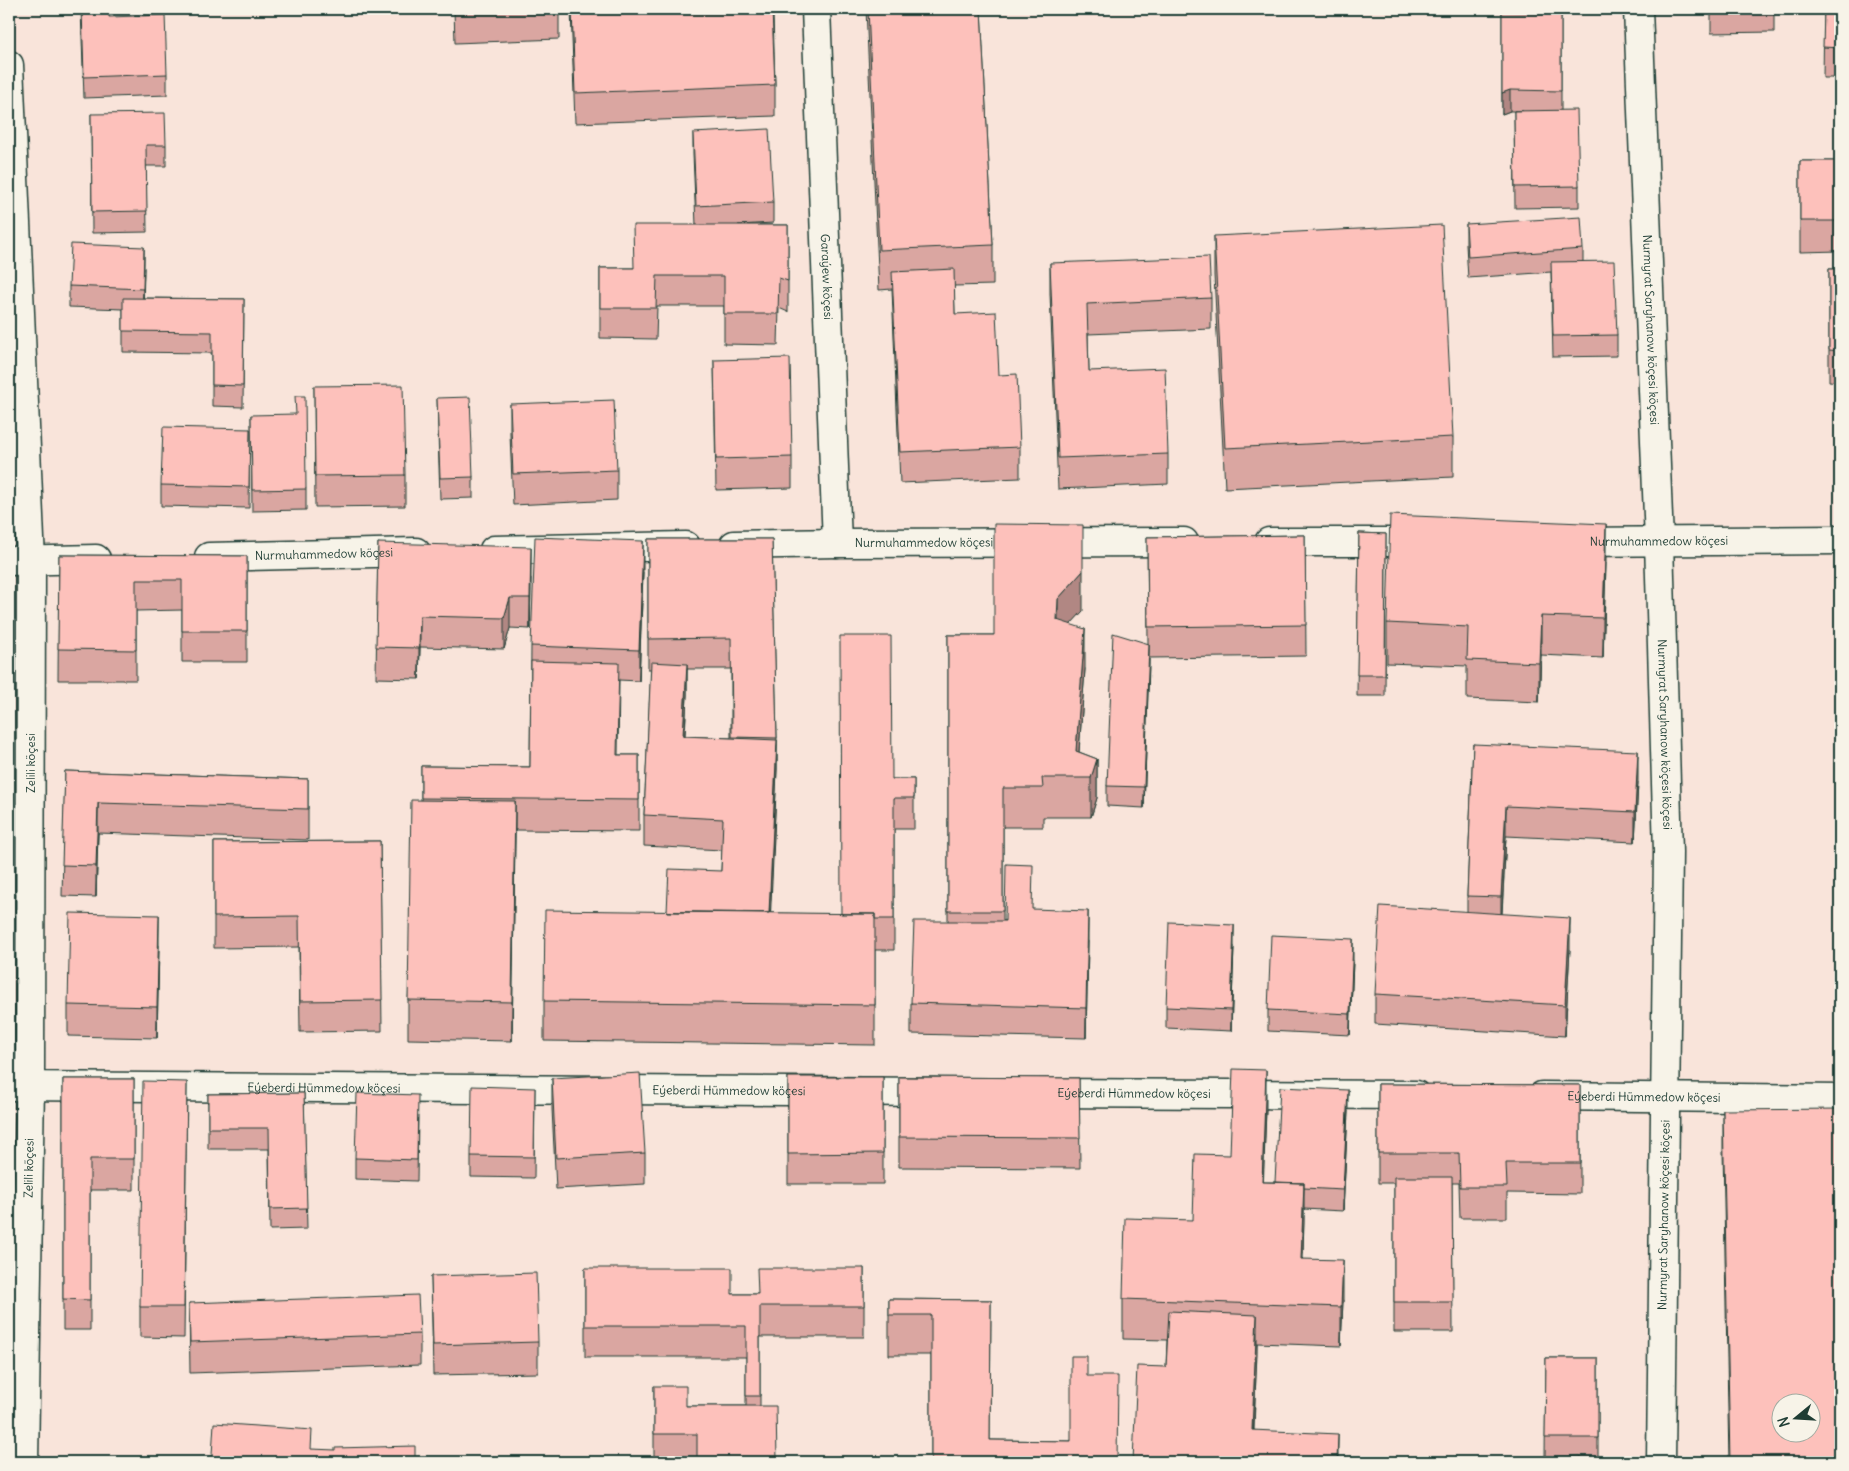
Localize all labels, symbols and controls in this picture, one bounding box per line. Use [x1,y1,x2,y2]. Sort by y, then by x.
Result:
street label: Garaýew köçesi [818,233,836,320]
street label: Nurmyrat Saryhanow köçesi köçesi [1640,234,1662,425]
street label: Nurmuhammedow köçesi [1590,533,1728,549]
street label: Nurmuhammedow köçesi [855,535,993,550]
street label: Nurmuhammedow köçesi [255,545,393,563]
street label: Nurmyrat Saryhanow köçesi köçesi [1655,639,1675,830]
street label: Zelili köçesi [23,733,38,793]
street label: Eýeberdi Hümmedow köçesi [247,1080,401,1096]
street label: Eýeberdi Hümmedow köçesi [652,1082,806,1098]
street label: Eýeberdi Hümmedow köçesi [1057,1085,1211,1101]
street label: Eýeberdi Hümmedow köçesi [1567,1088,1721,1105]
street label: Nurmyrat Saryhanow köçesi köçesi [1654,1120,1673,1310]
street label: Zelili köçesi [20,1138,37,1198]
north arrow [1772,1394,1822,1444]
text: N [1774,1415,1794,1429]

